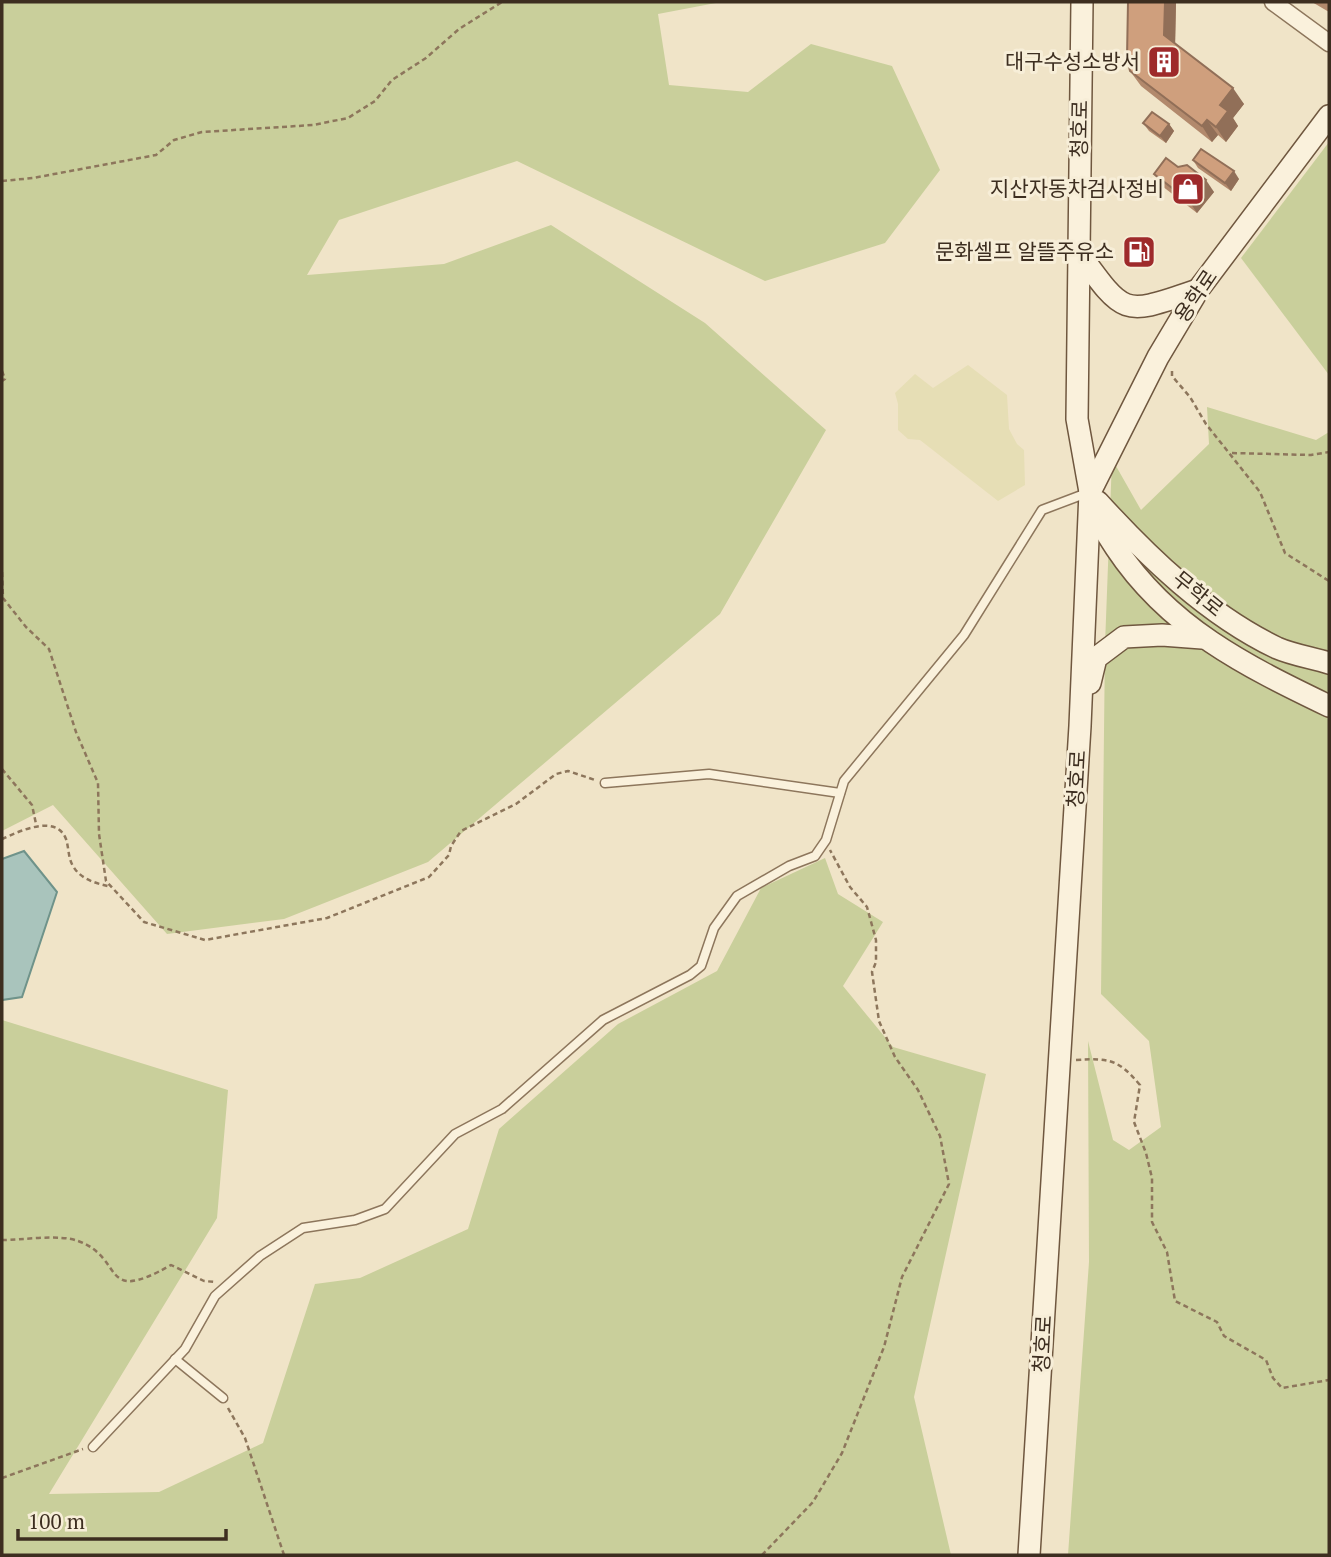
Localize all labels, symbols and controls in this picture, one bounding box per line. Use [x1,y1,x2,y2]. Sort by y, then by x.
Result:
building icon: 대구수성소방서 [1145,43,1183,81]
place label: 대구수성소방서 [1005,47,1140,75]
street label: 청호로 [1064,100,1094,158]
shop icon: 지산자동차검사정비 [1169,170,1207,208]
place label: 지산자동차검사정비 [990,174,1164,202]
fuel station icon: 문화셀프 알뜰주유소 [1120,233,1158,271]
place label: 문화셀프 알뜰주유소 [935,237,1114,265]
street label: 용학로 [1167,264,1223,327]
street label: 무학로 [1167,564,1230,622]
street label: 청호로 [1061,749,1091,809]
street label: 청호로 [1027,1314,1057,1374]
scale bar [18,1498,226,1542]
text: 100 m [28,1507,85,1535]

